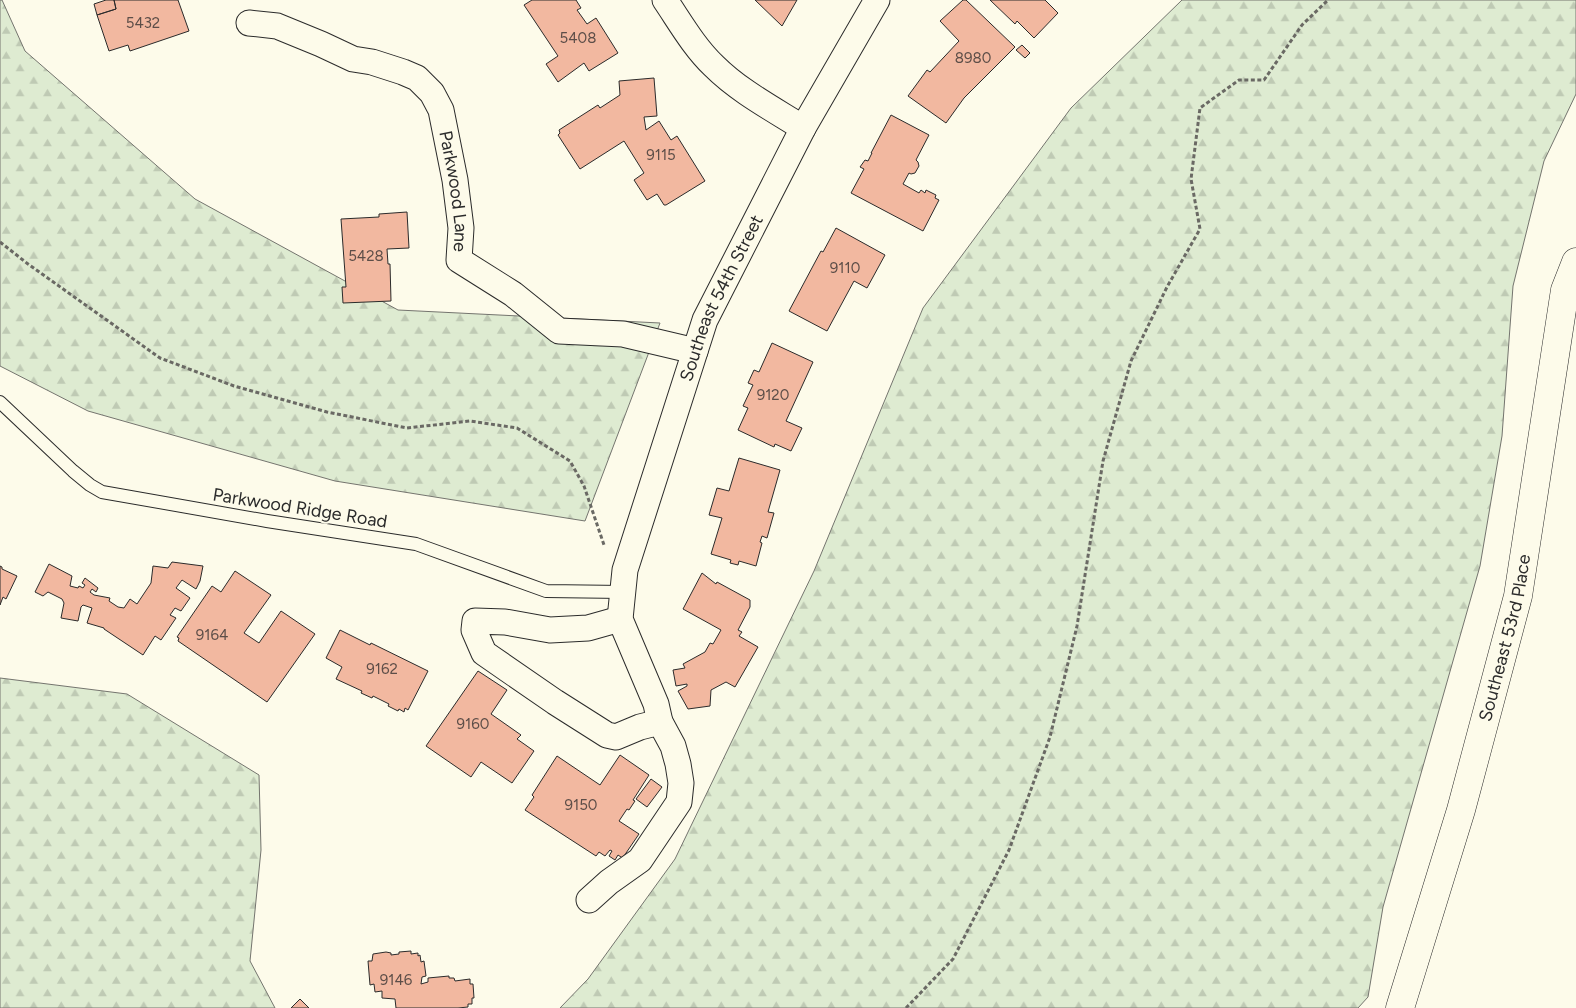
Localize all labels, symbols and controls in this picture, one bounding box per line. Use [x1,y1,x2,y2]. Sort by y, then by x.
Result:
house number: 5432 [126,14,160,32]
house number: 5408 [560,29,596,47]
house number: 8980 [955,49,991,67]
street label: Parkwood Lane [434,129,472,253]
house number: 9115 [646,146,676,164]
street label: Southeast 54th Street [675,211,768,384]
house number: 5428 [348,247,384,265]
house number: 9110 [830,259,860,277]
house number: 9120 [757,386,789,404]
street label: Parkwood Ridge Road [211,483,389,533]
street label: Southeast 53rd Place [1474,553,1535,724]
house number: 9164 [196,626,228,644]
house number: 9162 [366,660,398,678]
house number: 9160 [457,715,489,733]
house number: 9150 [565,796,597,814]
house number: 9146 [380,971,413,989]

